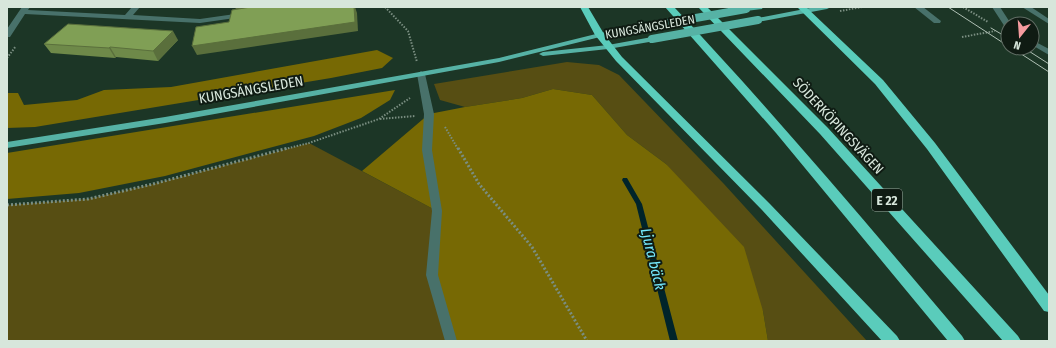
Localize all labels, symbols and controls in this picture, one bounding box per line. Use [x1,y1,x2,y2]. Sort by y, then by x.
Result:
street label: KUNGSÄNGSLEDEN [604,11,696,42]
north arrow [1000,16,1040,56]
text: N [1012,38,1022,52]
street label: KUNGSÄNGSLEDEN [197,72,305,108]
street label: SÖDERKÖPINGSVÄGEN [789,74,888,178]
road number: E 22 [872,189,902,211]
water label: Ljura bäck [637,226,670,293]

